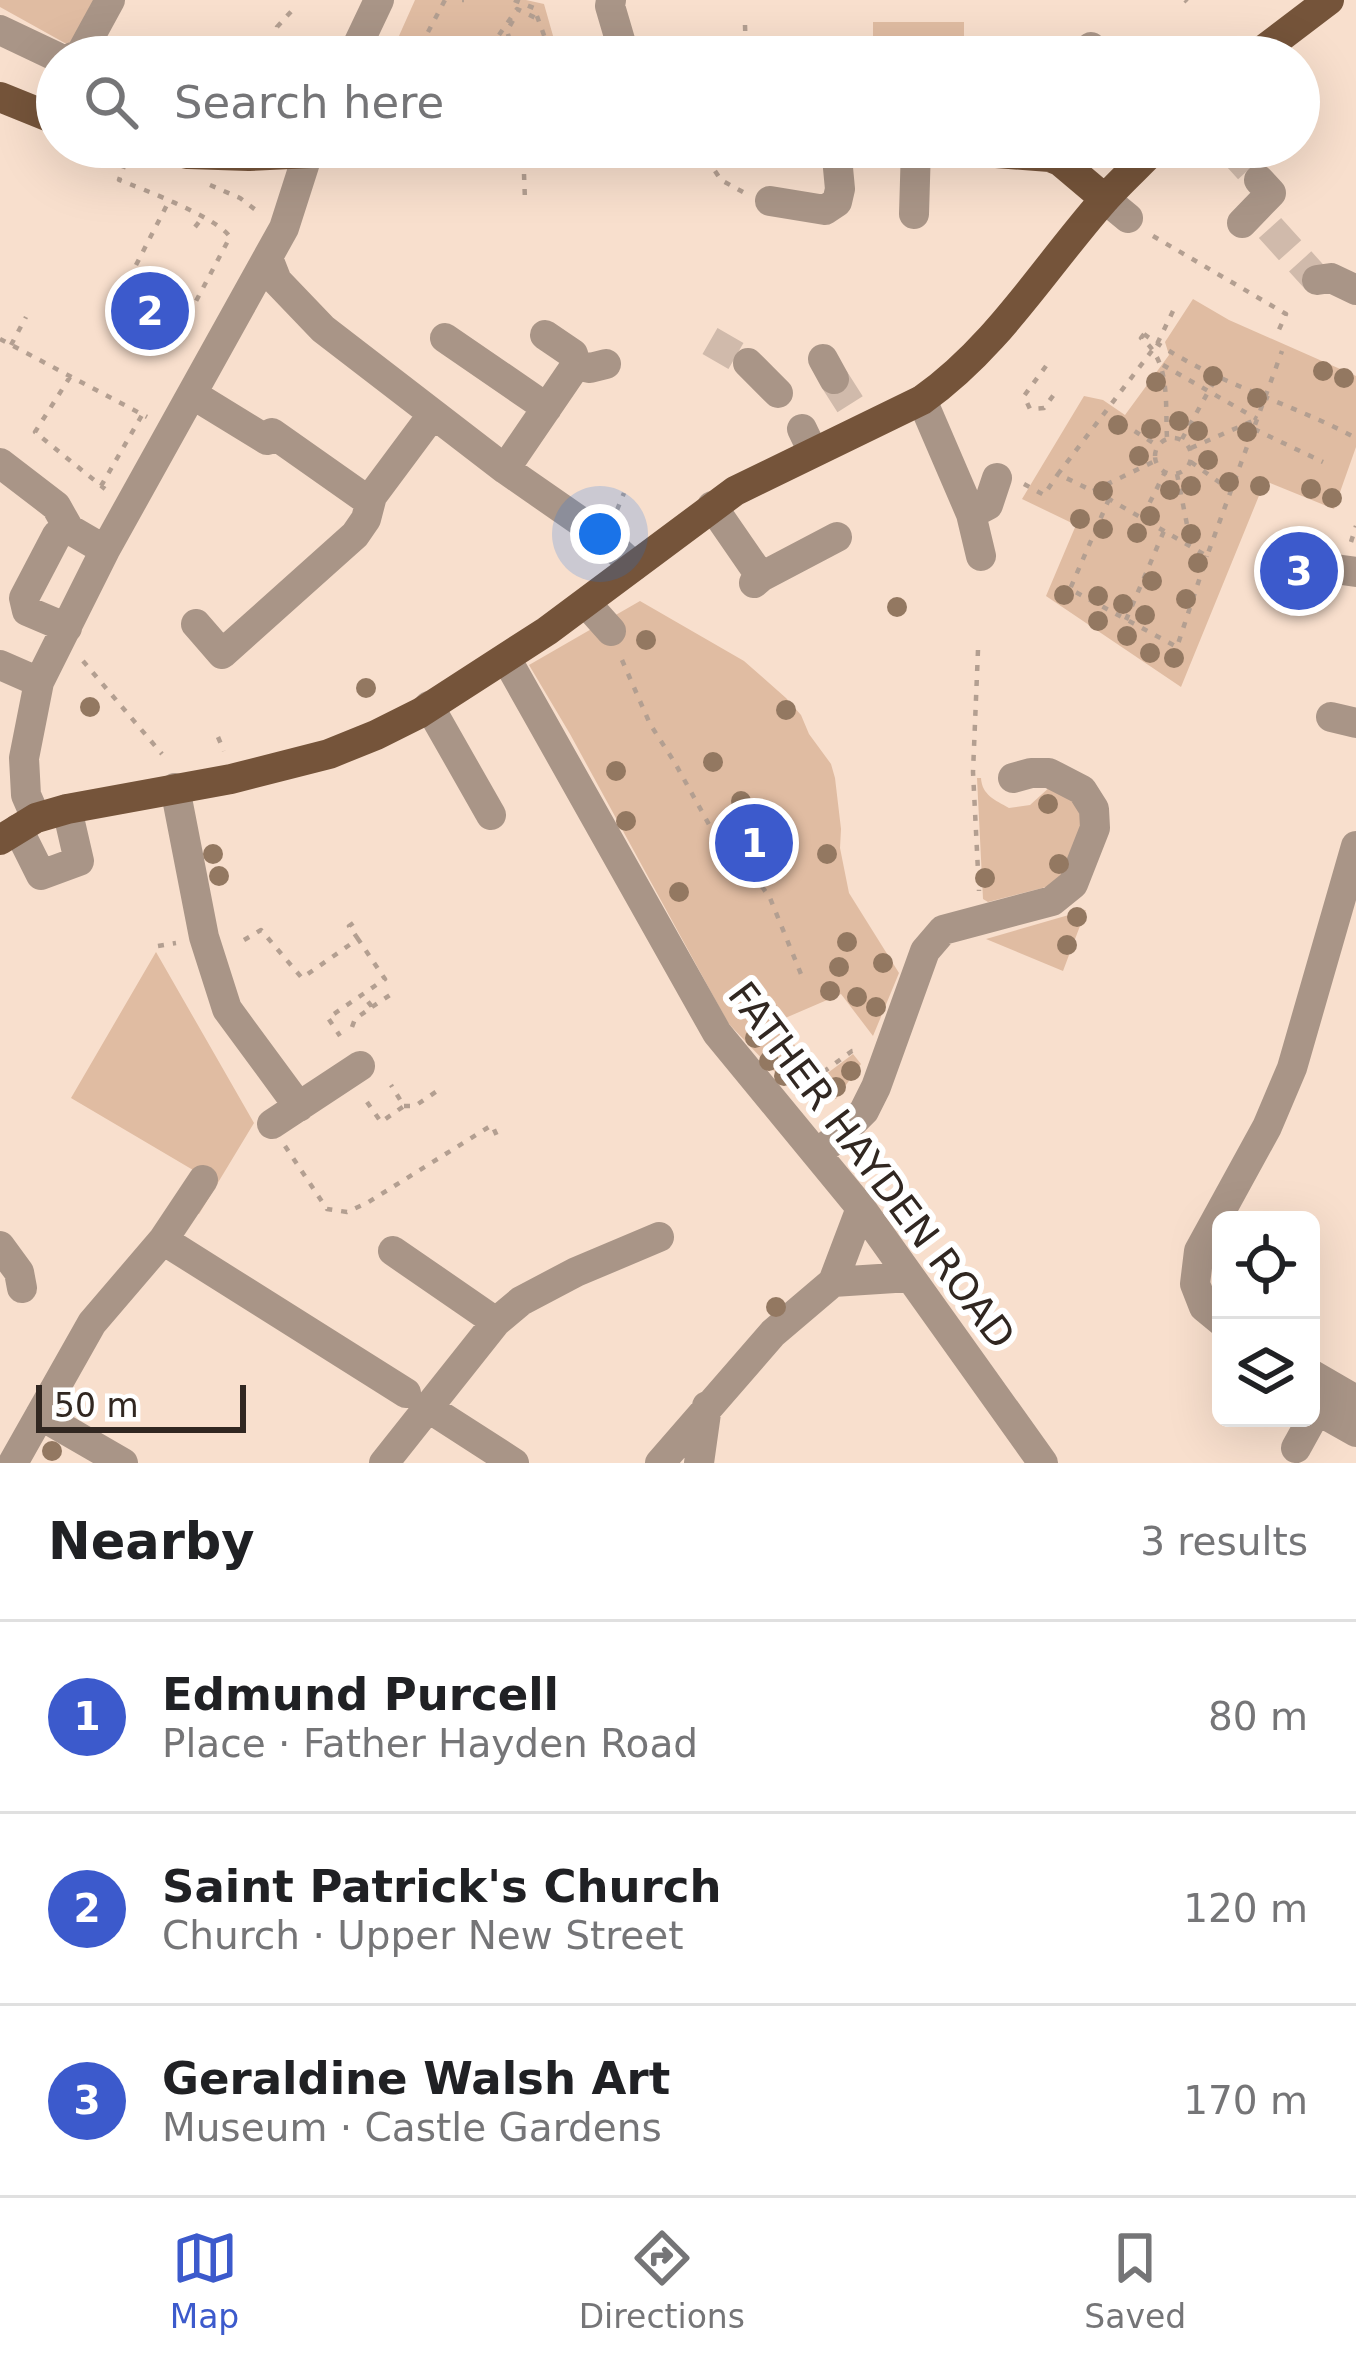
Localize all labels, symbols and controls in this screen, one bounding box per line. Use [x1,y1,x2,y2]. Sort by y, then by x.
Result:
search box [36,36,1320,168]
icon: search [78,69,144,135]
text: Search here [174,76,444,129]
pin: 2 [111,266,189,356]
your location [570,504,630,564]
pin: 3 [1260,526,1338,616]
pin: 1 [715,798,793,888]
street label: FATHER HAYDEN ROAD [719,973,1024,1357]
map controls [1212,1211,1320,1427]
button: locate [1212,1211,1320,1319]
button: layers [1212,1319,1320,1427]
scale bar [36,1379,246,1432]
text: 50 m [54,1386,139,1425]
text: Nearby [48,1512,255,1571]
text: 3 results [1140,1519,1308,1564]
text: Edmund Purcell [162,1668,559,1721]
text: 1 [73,1694,101,1739]
text: 80 m [1208,1694,1308,1739]
text: Place · Father Hayden Road [162,1721,698,1766]
text: Saint Patrick's Church [162,1860,722,1913]
text: 2 [73,1886,101,1931]
text: 120 m [1183,1886,1308,1931]
text: Church · Upper New Street [162,1913,684,1958]
text: Geraldine Walsh Art [162,2052,670,2105]
text: 3 [73,2078,101,2123]
text: 170 m [1183,2078,1308,2123]
text: Museum · Castle Gardens [162,2105,662,2150]
tab: Map [170,2225,239,2336]
tab: Directions [579,2225,745,2336]
tab: Saved [1084,2225,1186,2336]

